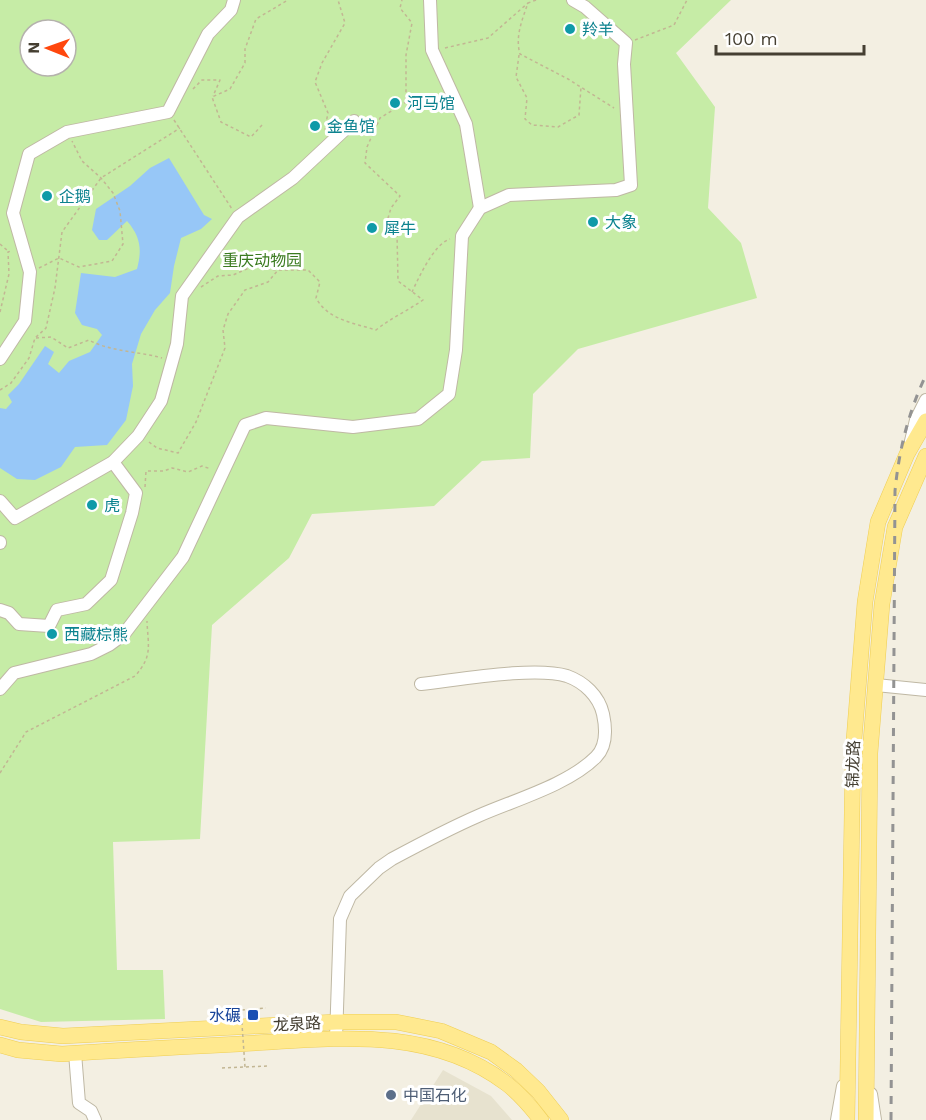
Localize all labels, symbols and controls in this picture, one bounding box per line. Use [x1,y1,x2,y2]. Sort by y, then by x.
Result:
north arrow [18,18,78,78]
scale bar [716,18,864,56]
place label: 羚羊 [582,20,614,39]
marker: 羚羊 [563,22,577,36]
text: 100 m [725,28,778,49]
text: N [24,42,43,54]
place label: 河马馆 [407,94,455,113]
marker: 河马馆 [388,96,402,110]
place label: 金鱼馆 [327,117,375,136]
marker: 金鱼馆 [308,119,322,133]
place label: 企鹅 [59,187,91,206]
marker: 企鹅 [40,189,54,203]
place label: 大象 [605,213,637,232]
marker: 大象 [586,215,600,229]
place label: 犀牛 [384,219,416,238]
marker: 犀牛 [365,221,379,235]
park label: 重庆动物园 [222,251,302,270]
place label: 虎 [104,496,120,515]
marker: 虎 [85,498,99,512]
place label: 西藏棕熊 [64,625,128,644]
marker: 西藏棕熊 [45,627,59,641]
street label: 锦龙路 [843,740,863,788]
place label: 水碾 [209,1006,241,1025]
marker: 水碾 [246,1008,260,1022]
street label: 龙泉路 [273,1013,321,1035]
place label: 中国石化 [403,1086,467,1105]
marker: 中国石化 [384,1088,398,1102]

